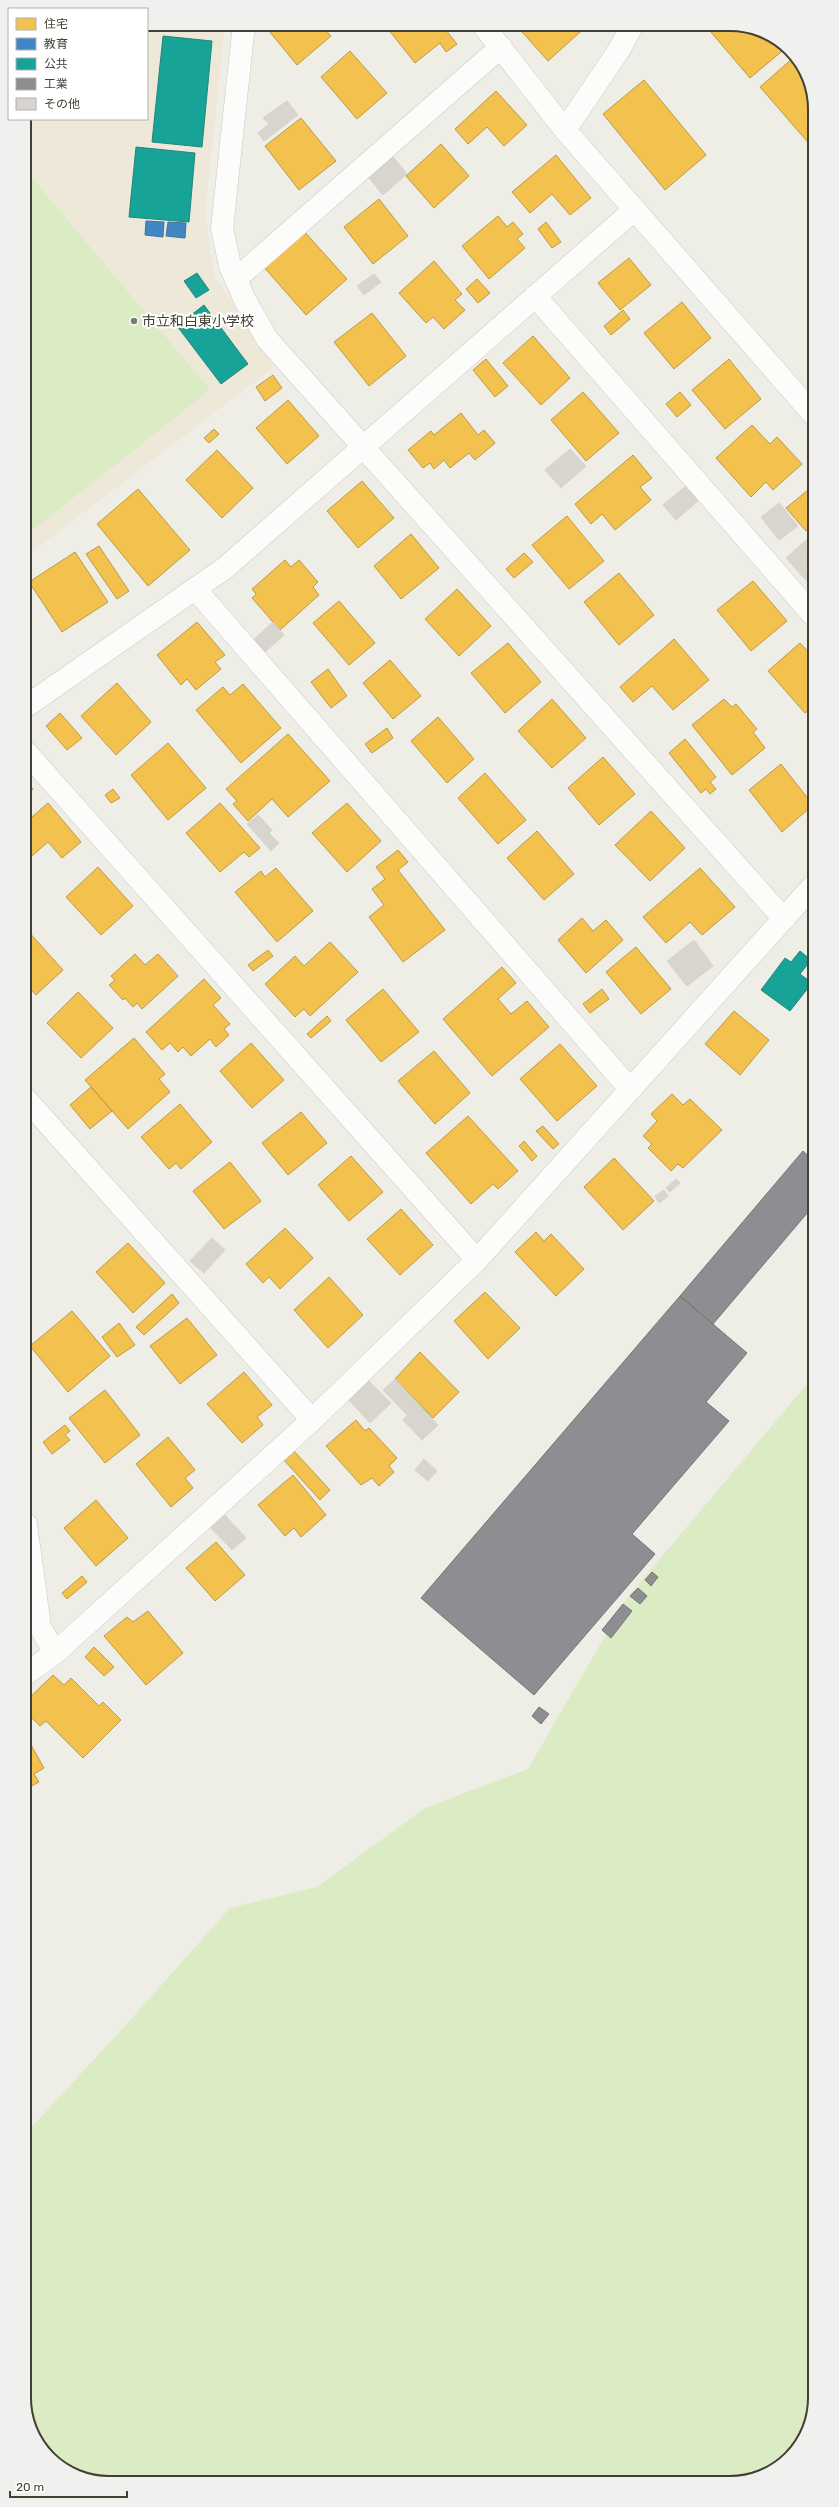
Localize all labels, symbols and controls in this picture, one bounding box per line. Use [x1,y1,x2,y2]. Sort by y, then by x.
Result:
legend [8,8,148,120]
text: 住宅 [44,17,68,31]
text: 教育 [44,37,68,51]
text: 公共 [44,57,68,71]
text: 工業 [44,77,68,91]
text: その他 [44,97,80,111]
place label: 市立和白東小学校 [142,313,254,330]
marker: 市立和白東小学校 [129,316,139,326]
scale bar [10,2473,127,2499]
text: 20 m [16,2480,44,2494]

